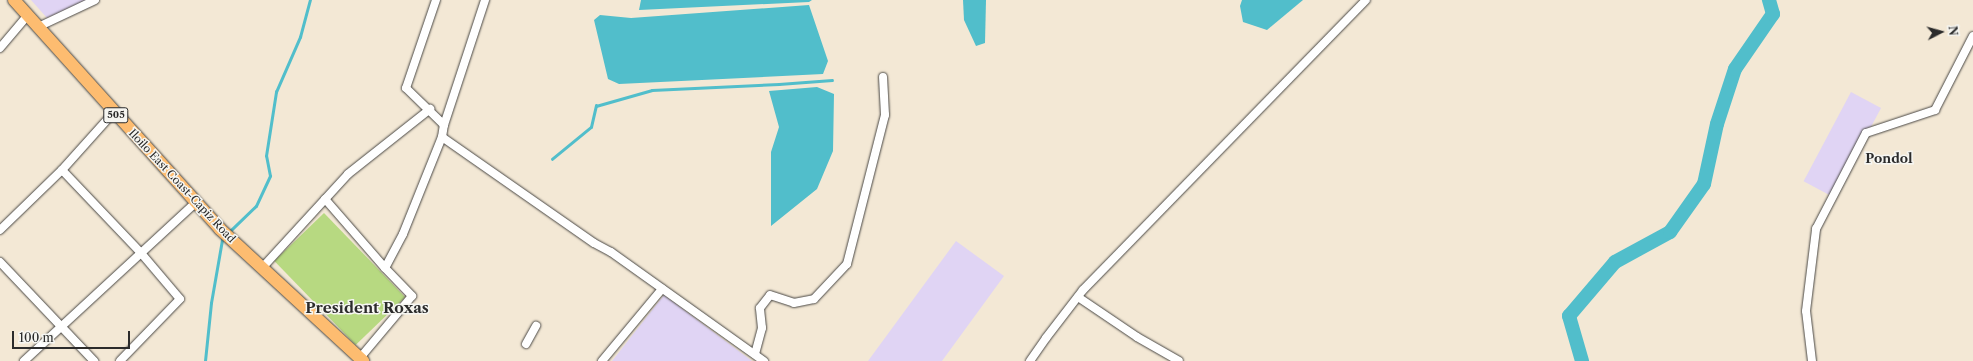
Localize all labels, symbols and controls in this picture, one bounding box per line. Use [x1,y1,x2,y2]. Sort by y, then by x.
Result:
north arrow [1921,12,1961,52]
text: N [1945,25,1960,36]
road number: 505 [103,107,129,123]
street label: Iloilo East Coast-Capiz Road [126,127,238,245]
district label: Pondol [1865,150,1913,166]
district label: President Roxas [305,299,429,317]
scale bar [14,323,132,349]
text: 100 m [19,330,54,345]

